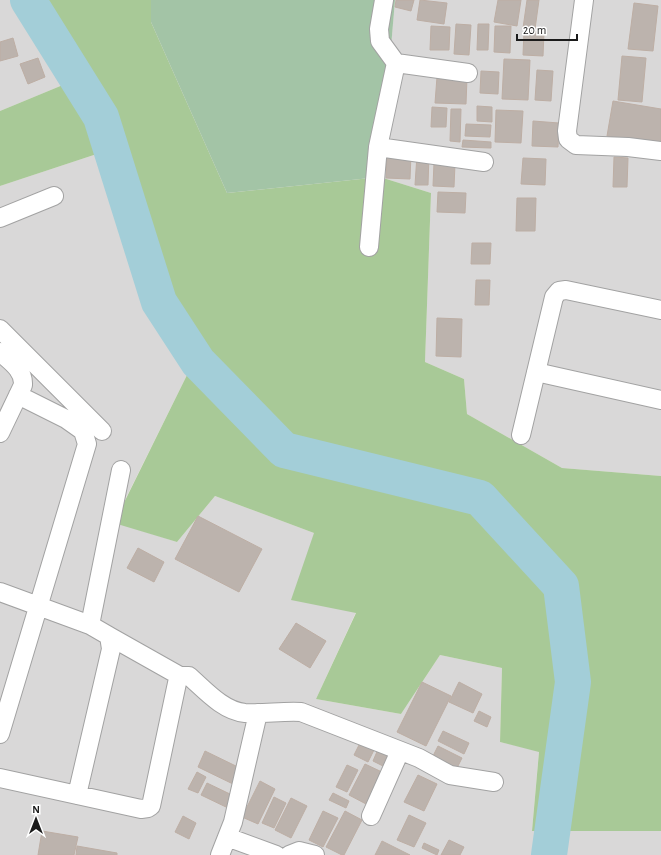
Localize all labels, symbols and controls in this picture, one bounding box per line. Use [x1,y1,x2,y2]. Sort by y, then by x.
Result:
scale bar [517,16,577,42]
text: 20 m [523,24,546,36]
north arrow [16,799,56,839]
text: N [32,804,40,815]

